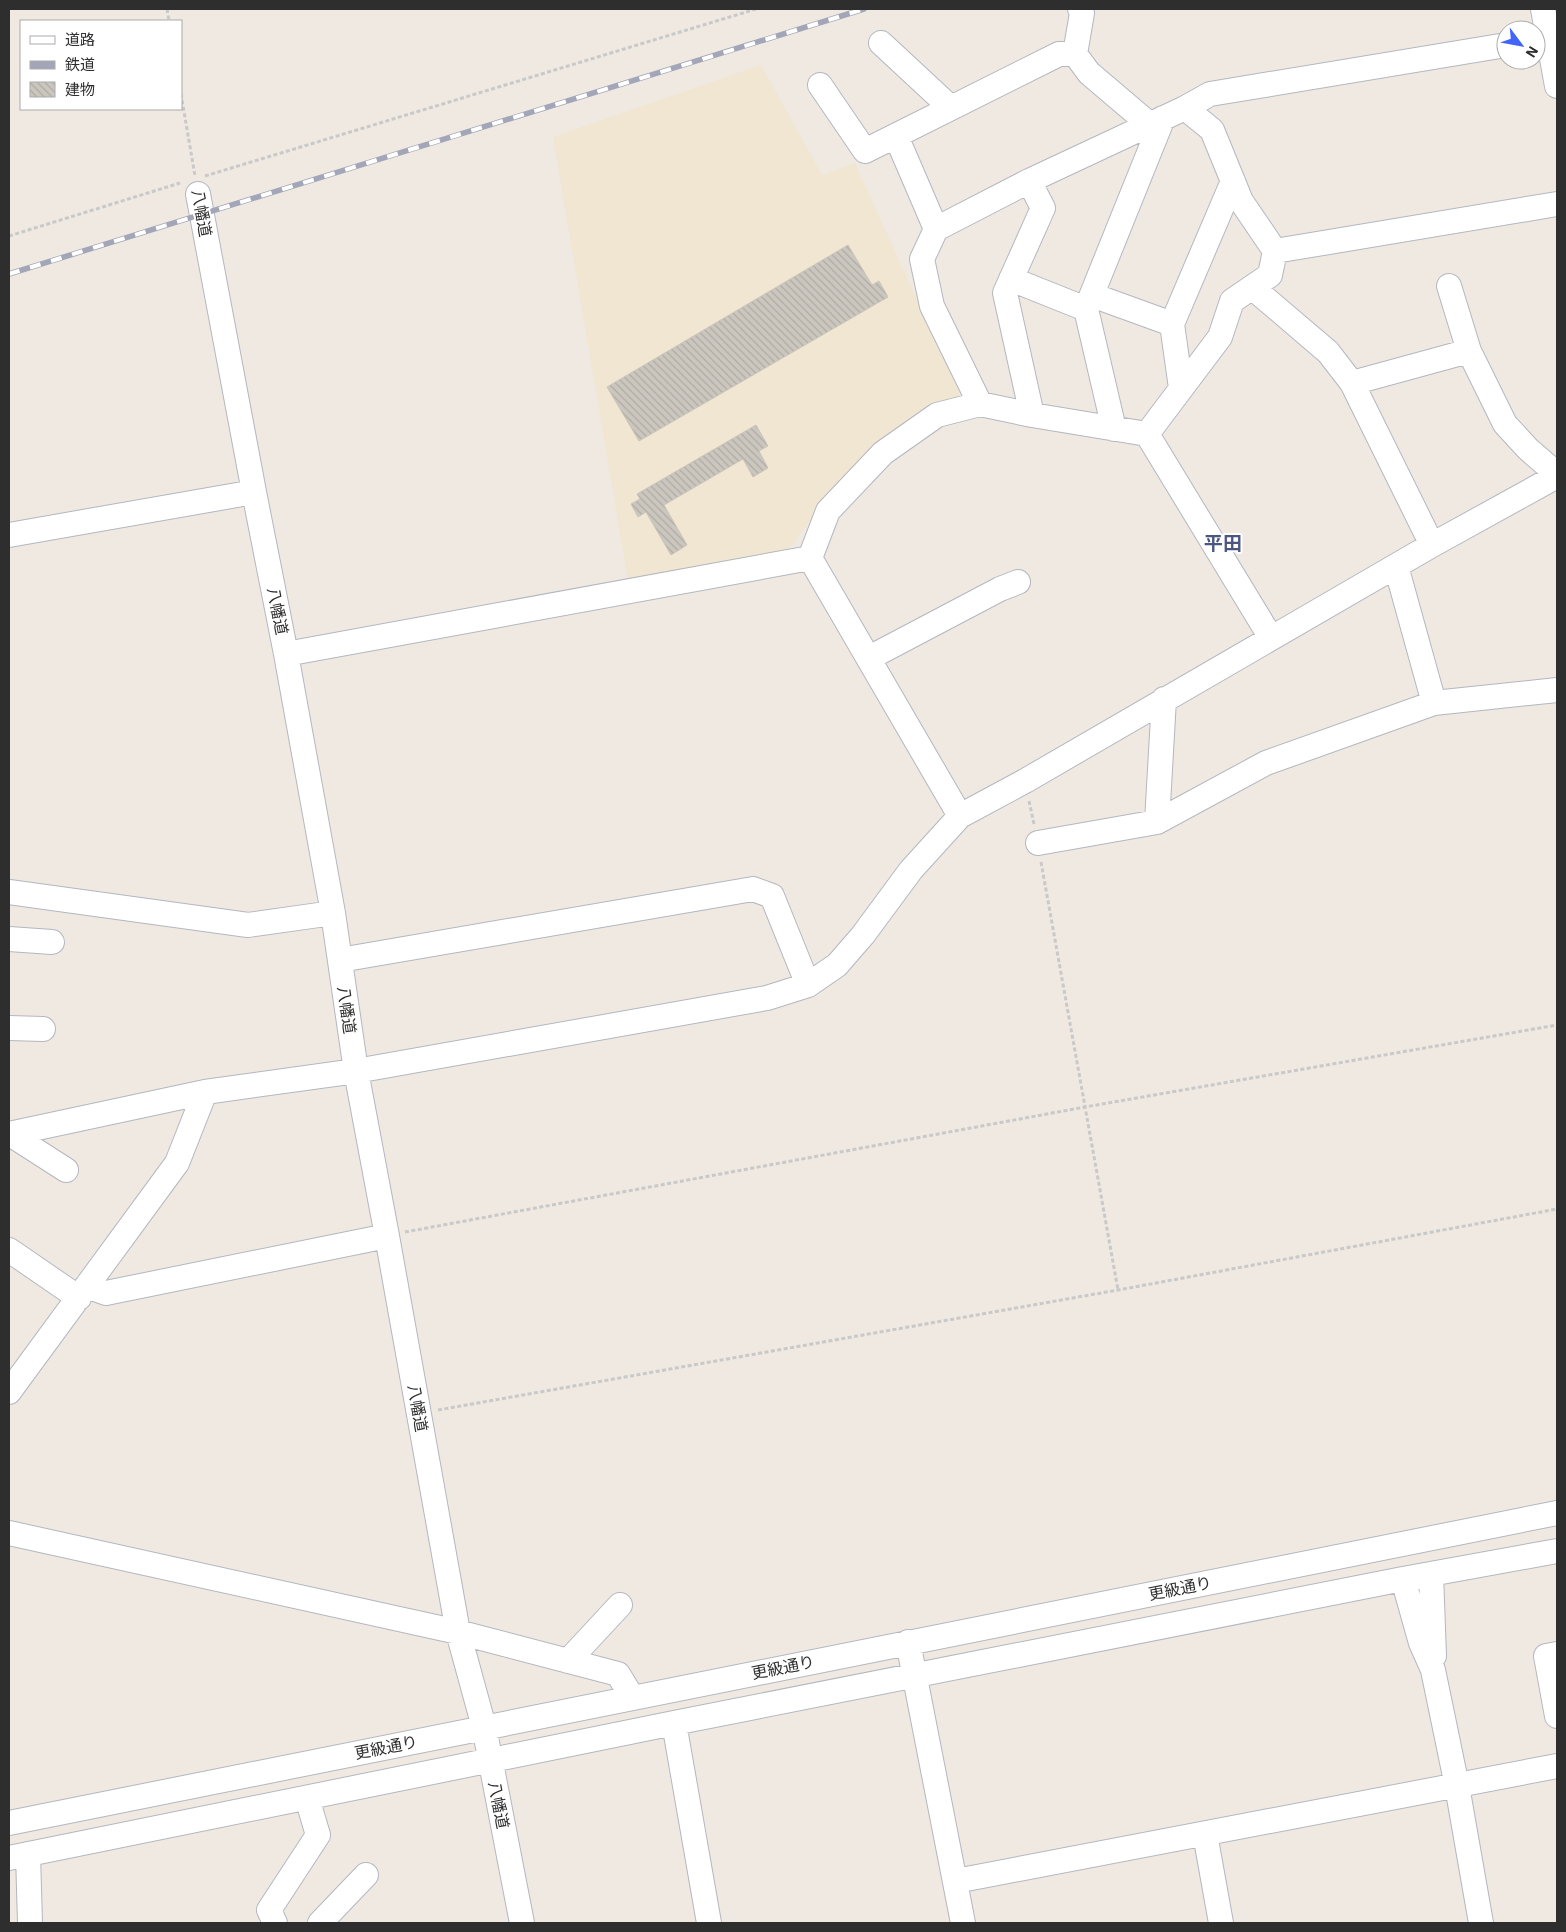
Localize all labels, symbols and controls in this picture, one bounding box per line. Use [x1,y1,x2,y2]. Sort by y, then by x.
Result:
legend [20,20,182,110]
north arrow [1496,20,1546,70]
text: 道路 [65,30,95,49]
text: N [1522,43,1542,61]
text: 鉄道 [65,55,95,74]
text: 建物 [65,80,95,99]
street label: 八幡道 [188,188,216,238]
district label: 平田 [1204,531,1242,555]
street label: 八幡道 [264,586,292,636]
street label: 八幡道 [334,985,360,1035]
street label: 八幡道 [404,1383,432,1433]
street label: 更級通り [1147,1572,1213,1604]
street label: 更級通り [750,1651,816,1683]
street label: 更級通り [353,1731,419,1763]
street label: 八幡道 [485,1780,513,1830]

